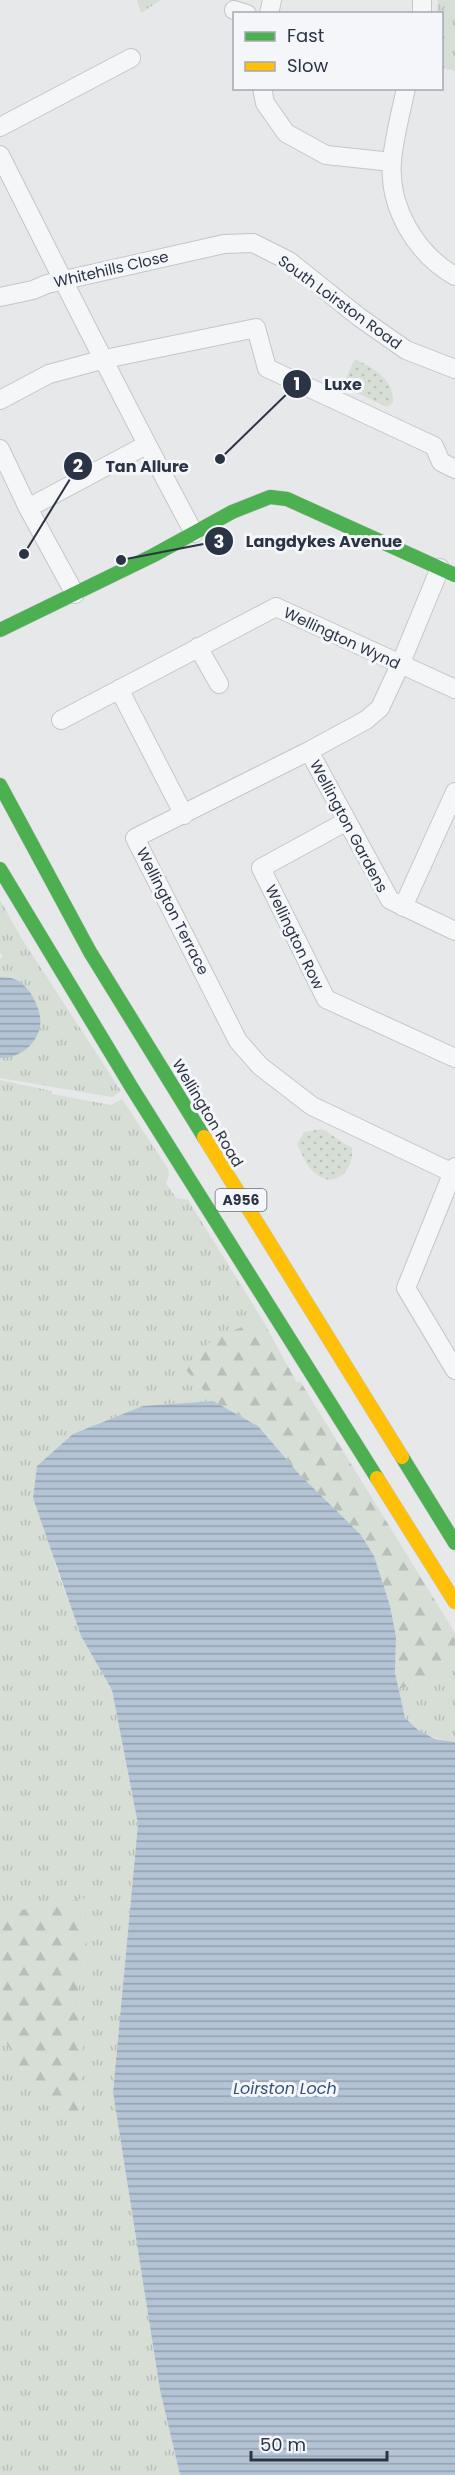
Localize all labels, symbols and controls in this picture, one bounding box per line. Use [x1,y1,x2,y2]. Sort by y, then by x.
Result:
legend [233,12,443,90]
text: Fast [287,23,324,48]
text: Slow [287,53,329,78]
street label: Whitehills Close [52,246,170,292]
street label: South Loirston Road [274,250,406,354]
callout: Luxe [282,367,374,401]
text: 1 [294,371,300,396]
text: Luxe [324,373,362,396]
callout: Tan Allure [63,449,200,483]
text: 2 [73,453,83,478]
text: Tan Allure [105,455,189,478]
callout: Langdykes Avenue [204,524,414,558]
text: 3 [214,529,224,554]
text: Langdykes Avenue [246,530,402,553]
street label: Wellington Wynd [280,602,404,674]
street label: Wellington Gardens [305,756,393,896]
street label: Wellington Terrace [132,844,214,978]
street label: Wellington Row [260,881,330,994]
street label: Wellington Road [167,1055,249,1171]
road number: A956 [216,1189,266,1211]
water label: Loirston Loch [233,2077,337,2100]
scale bar [251,2424,388,2462]
text: 50 m [260,2432,306,2457]

